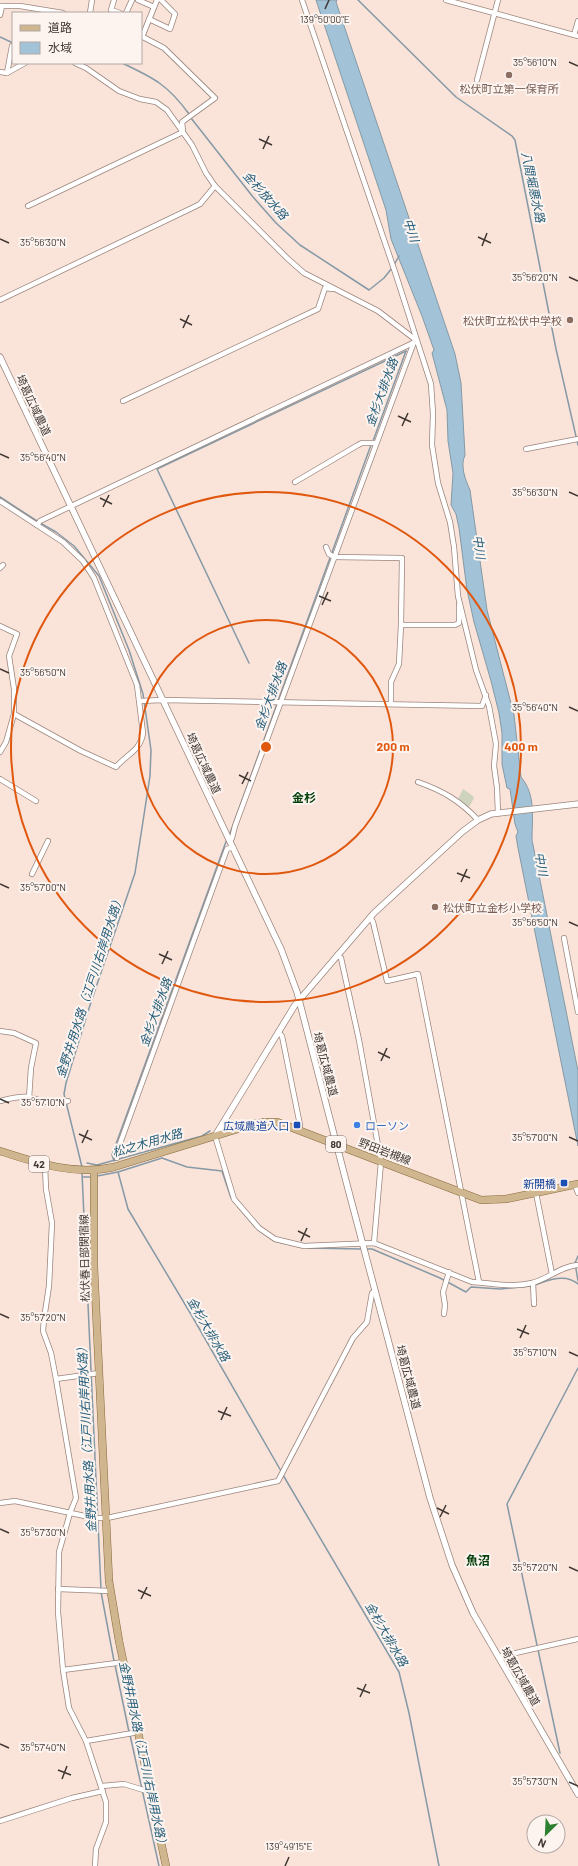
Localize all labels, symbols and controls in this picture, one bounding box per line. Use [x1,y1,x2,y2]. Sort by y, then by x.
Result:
legend [12,12,142,64]
text: 139°50'00"E [300,13,350,25]
text: 道路 [48,20,72,34]
text: 水域 [48,40,72,54]
text: 35°56'10"N [513,56,557,68]
marker: 松伏町立第一保育所 [504,70,514,80]
place label: 松伏町立第一保育所 [460,82,559,95]
water label: 八間堀悪水路 [520,150,549,225]
water label: 金杉放水路 [241,168,292,223]
water label: 中川 [402,216,423,245]
text: 35°56'30"N [20,236,66,248]
text: 35°56'20"N [512,271,558,283]
place label: 松伏町立松伏中学校 [463,314,562,327]
marker: 松伏町立松伏中学校 [565,315,575,325]
water label: 金杉大排水路 [362,355,400,428]
street label: 埼葛広域農道 [14,372,54,438]
text: 35°56'40"N [20,451,66,463]
text: 35°56'30"N [512,486,558,498]
water label: 中川 [471,534,489,562]
water label: 金杉大排水路 [251,659,289,732]
text: 35°56'50"N [20,666,66,678]
text: 35°56'40"N [512,701,558,713]
street label: 埼葛広域農道 [184,730,224,796]
text: 200 m [377,739,409,753]
text: 400 m [504,739,538,753]
centre of rings [259,740,273,754]
district label: 金杉 [292,790,316,804]
water label: 中川 [533,851,551,879]
text: 35°57'00"N [20,881,66,893]
water label: 金野井用水路（江戸川右岸用水路） [53,893,125,1079]
place label: 松伏町立金杉小学校 [443,901,542,914]
marker: 松伏町立金杉小学校 [430,902,440,912]
text: 35°56'50"N [512,916,558,928]
water label: 金杉大排水路 [136,975,174,1048]
street label: 埼葛広域農道 [311,1030,341,1098]
text: 35°57'10"N [21,1096,65,1108]
place label: 広域農道入口 [223,1119,289,1132]
place label: ローソン [365,1119,409,1132]
marker: 広域農道入口 [292,1120,302,1130]
marker: ローソン [352,1120,362,1130]
water label: 松之木用水路 [110,1125,184,1159]
text: 35°57'00"N [512,1131,558,1143]
street label: 野田岩槻線 [357,1135,413,1167]
road number: 80 [326,1136,346,1152]
road number: 42 [29,1156,49,1172]
place label: 新開橋 [523,1177,556,1190]
marker: 新開橋 [559,1178,569,1188]
street label: 松伏春日部関宿線 [77,1214,91,1302]
water label: 金杉大排水路 [185,1294,234,1365]
text: 35°57'20"N [20,1311,66,1323]
water label: 金野井用水路（江戸川右岸用水路） [74,1341,98,1533]
street label: 埼葛広域農道 [394,1343,424,1411]
text: 35°57'10"N [513,1346,557,1358]
text: 35°57'30"N [20,1526,66,1538]
district label: 魚沼 [466,1553,490,1567]
text: 35°57'20"N [512,1561,558,1573]
water label: 金杉大排水路 [363,1599,412,1670]
street label: 埼葛広域農道 [499,1644,543,1708]
water label: 金野井用水路（江戸川右岸用水路） [117,1660,171,1850]
text: 35°57'40"N [20,1741,66,1753]
text: 35°57'30"N [512,1775,558,1787]
north arrow [526,1814,566,1854]
text: N [536,1836,548,1851]
text: 139°49'15"E [265,1840,313,1852]

